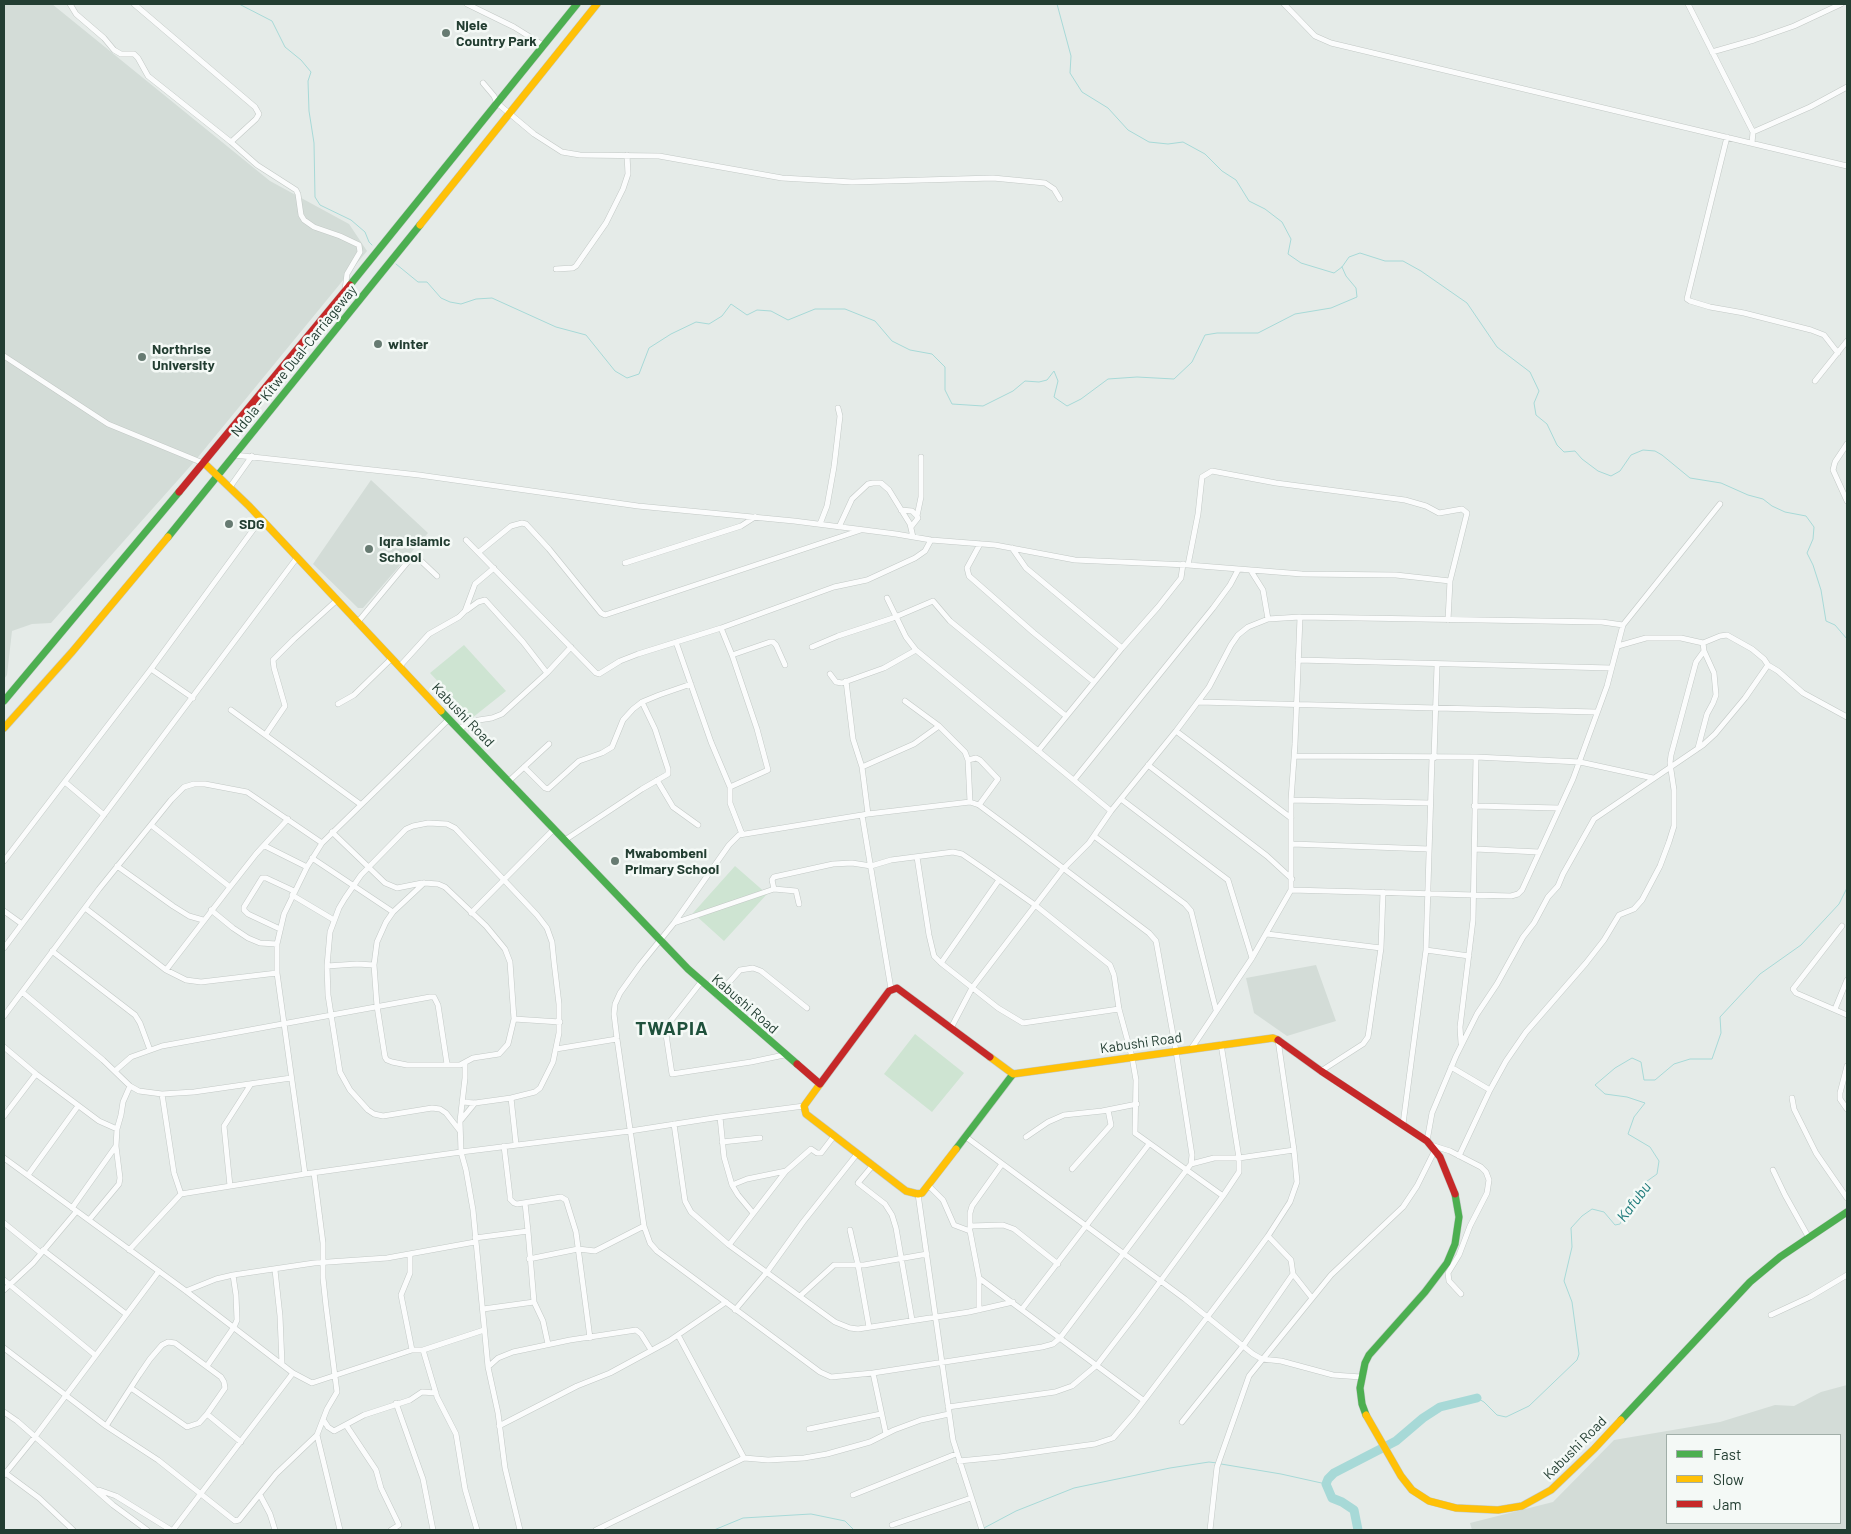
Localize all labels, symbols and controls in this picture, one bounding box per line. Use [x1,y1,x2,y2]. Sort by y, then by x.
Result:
place label: Njele Country Park [456,17,537,49]
marker: Njele Country Park [440,27,452,39]
street label: Ndola - Kitwe Dual-Carriageway [228,282,360,440]
place label: winter [388,336,428,352]
marker: winter [372,338,384,350]
place label: Northrise University [152,341,215,374]
marker: Northrise University [136,351,148,363]
place label: SDG [239,516,265,532]
marker: SDG [223,518,235,530]
place label: Iqra Islamic School [379,533,450,566]
marker: Iqra Islamic School [363,543,375,555]
street label: Kabushi Road [428,680,498,750]
place label: Mwabombeni Primary School [625,845,719,878]
marker: Mwabombeni Primary School [609,855,621,867]
street label: Kabushi Road [708,971,782,1037]
district label: TWAPIA [634,1018,710,1040]
street label: Kabushi Road [1099,1029,1183,1057]
water label: Kafubu [1613,1178,1655,1226]
street label: Kabushi Road [1540,1413,1610,1483]
legend [1666,1434,1841,1524]
text: Fast [1713,1445,1741,1463]
text: Slow [1713,1470,1744,1488]
text: Jam [1713,1495,1742,1513]

